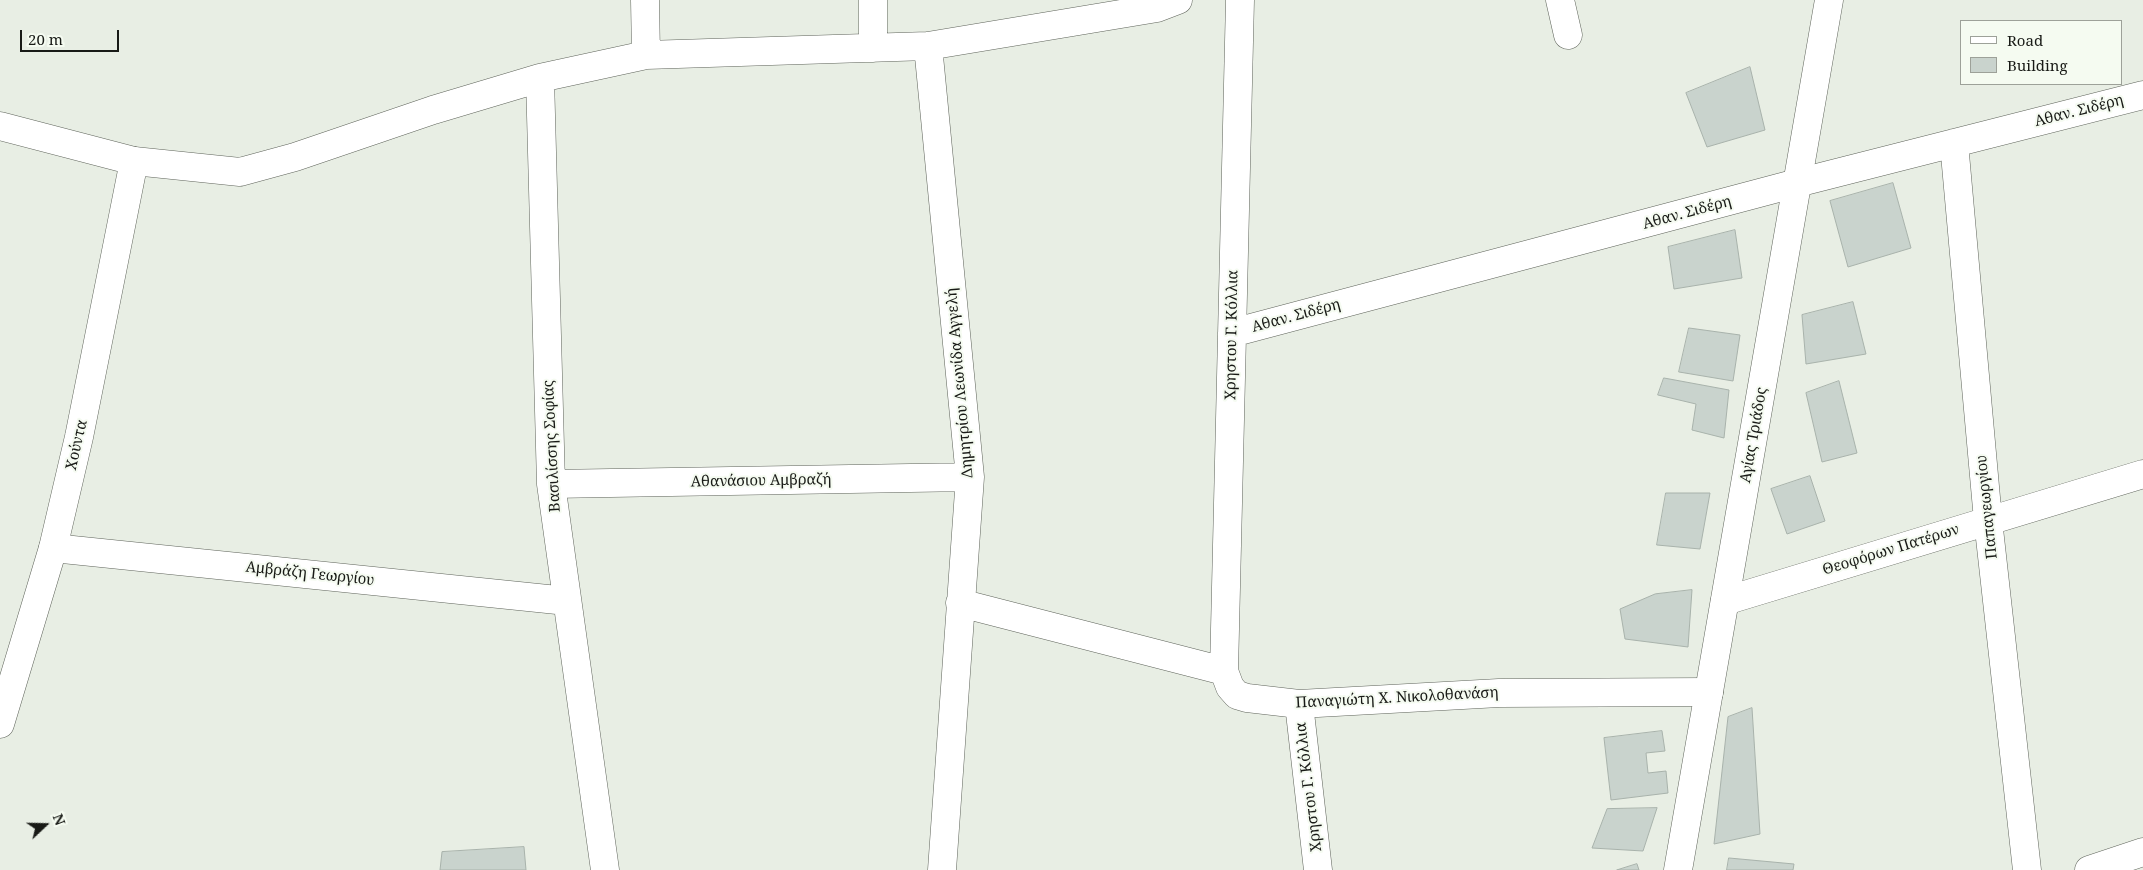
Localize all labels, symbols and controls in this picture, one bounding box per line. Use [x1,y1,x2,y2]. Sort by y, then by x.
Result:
scale bar [22,20,121,52]
legend [1960,20,2123,85]
text: 20 m [28,29,63,49]
text: Road [2007,30,2043,50]
text: Building [2007,55,2068,75]
street label: Αθαν. Σιδέρη [2033,91,2125,131]
street label: Αθαν. Σιδέρη [1641,193,1733,233]
street label: Χρηστου Γ. Κόλλια [1222,270,1242,400]
street label: Δημητρίου Λεωνίδα Αγγελή [943,287,977,479]
street label: Αθαν. Σιδέρη [1250,296,1342,336]
street label: Βασιλίσσης Σοφίας [540,379,564,513]
street label: Αγίας Τριάδος [1737,386,1771,484]
street label: Χούντα [63,418,91,472]
street label: Παπαγεωργίου [1973,454,2001,560]
street label: Αθανάσιου Αμβραζή [690,471,832,491]
street label: Θεοφόρων Πατέρων [1820,521,1962,579]
street label: Αμβράζη Γεωργίου [245,558,375,590]
street label: Παναγιώτη Χ. Νικολοθανάση [1295,684,1499,712]
street label: Χρηστου Γ. Κόλλια [1292,721,1326,853]
north arrow [20,800,70,850]
text: N [49,811,70,828]

